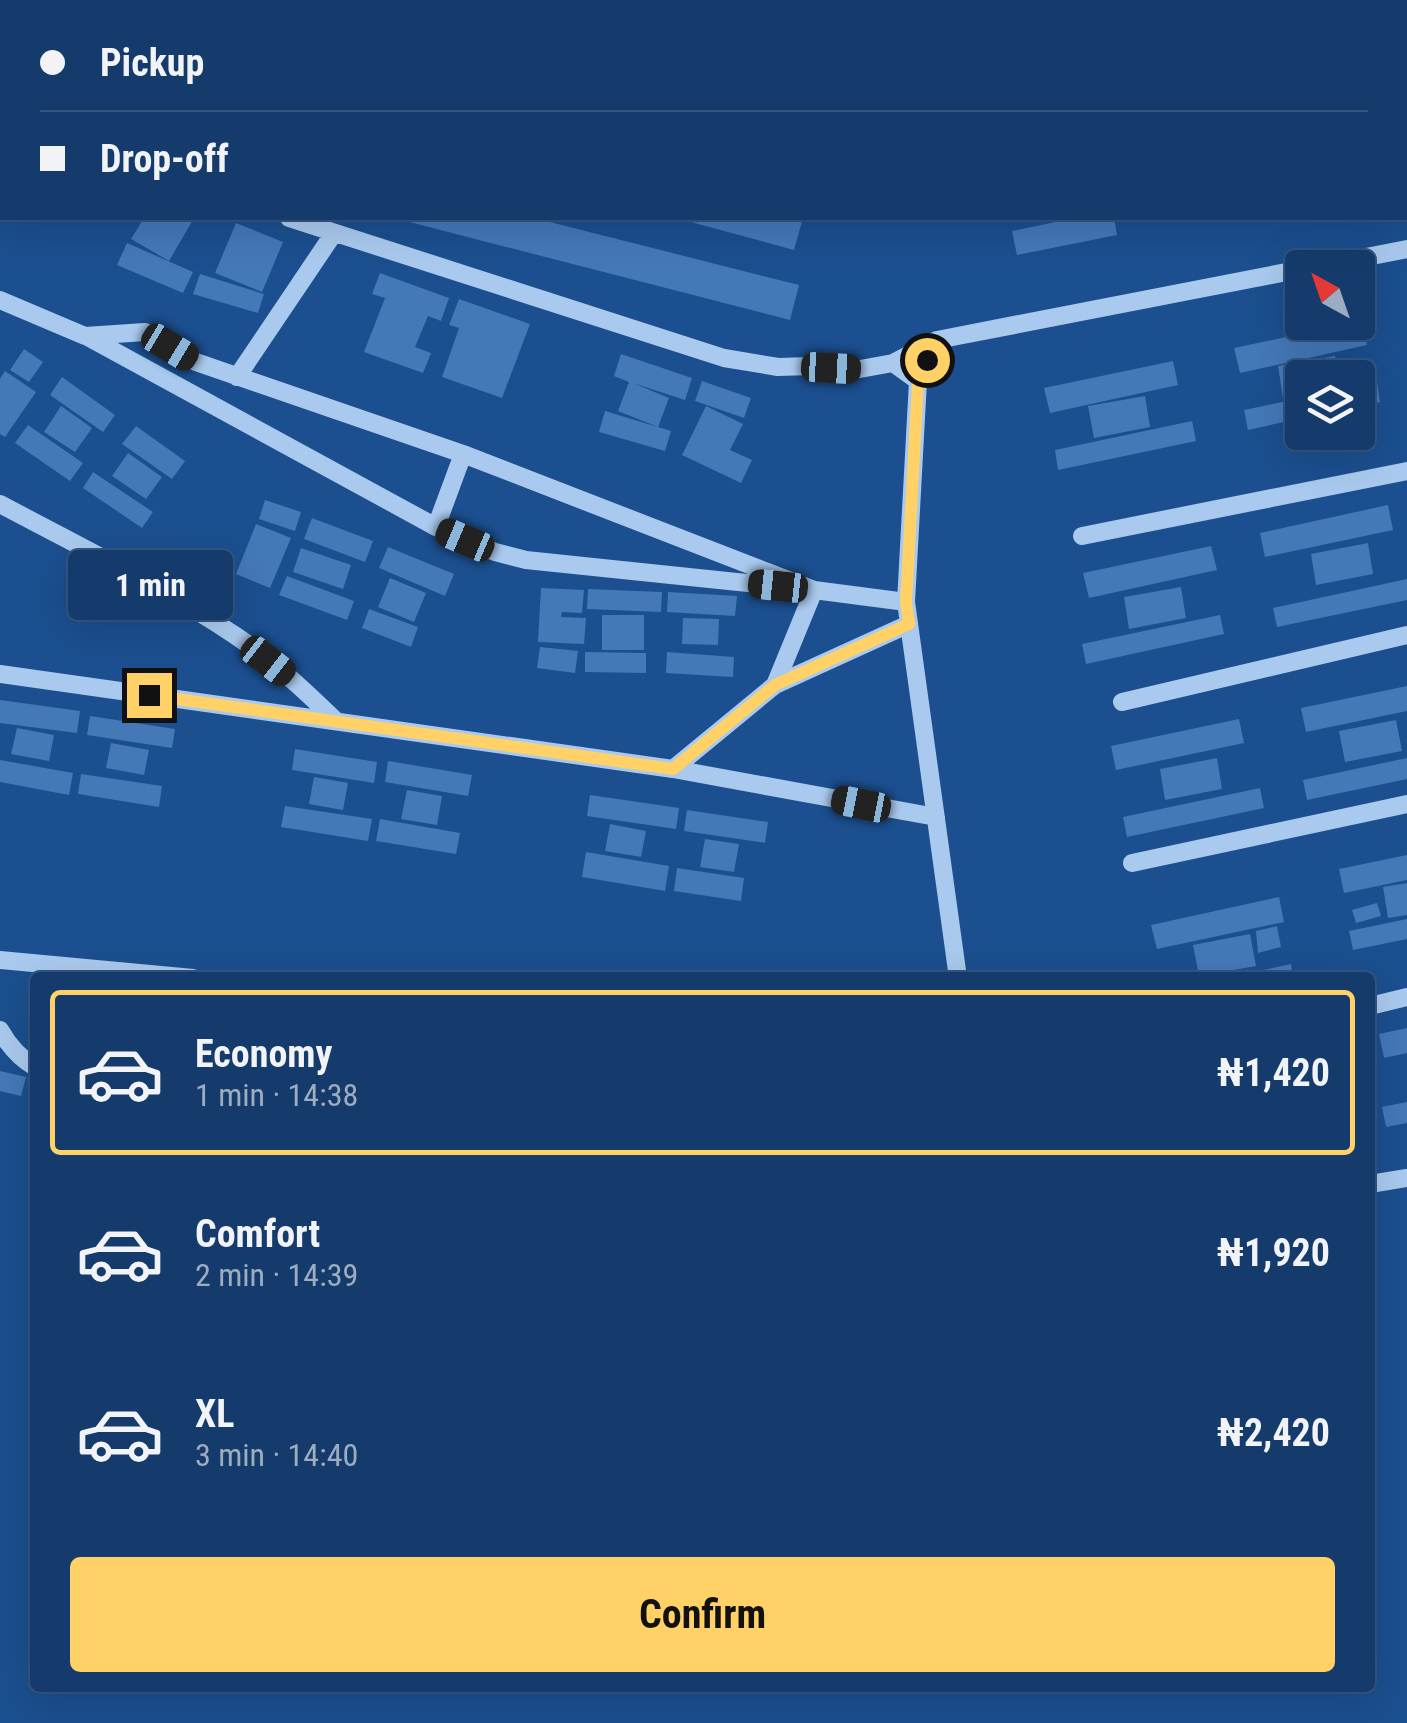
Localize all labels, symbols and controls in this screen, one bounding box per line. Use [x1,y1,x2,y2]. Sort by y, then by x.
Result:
text: Pickup [100,41,204,85]
text: Drop-off [100,137,229,181]
north arrow [1285,250,1375,340]
map controls [1285,250,1375,450]
car [137,319,203,375]
route start [905,338,950,383]
car [800,351,862,385]
button: layers [1285,360,1375,450]
car [432,514,498,566]
callout: 1 min [66,550,232,620]
text: 1 min [115,566,186,604]
car [747,568,809,604]
car [235,631,301,691]
route end [127,673,172,718]
car [829,784,893,824]
icon: car [75,1028,165,1118]
text: Economy [195,1032,332,1076]
text: ₦1,420 [1217,1051,1330,1095]
text: 1 min · 14:38 [195,1076,358,1114]
icon: car [75,1208,165,1298]
text: Comfort [195,1212,320,1256]
text: ₦1,920 [1217,1231,1330,1275]
text: 2 min · 14:39 [195,1256,358,1294]
icon: car [75,1388,165,1478]
text: XL [195,1392,234,1436]
text: ₦2,420 [1217,1411,1330,1455]
text: 3 min · 14:40 [195,1436,358,1474]
button: Confirm [70,1557,1335,1672]

